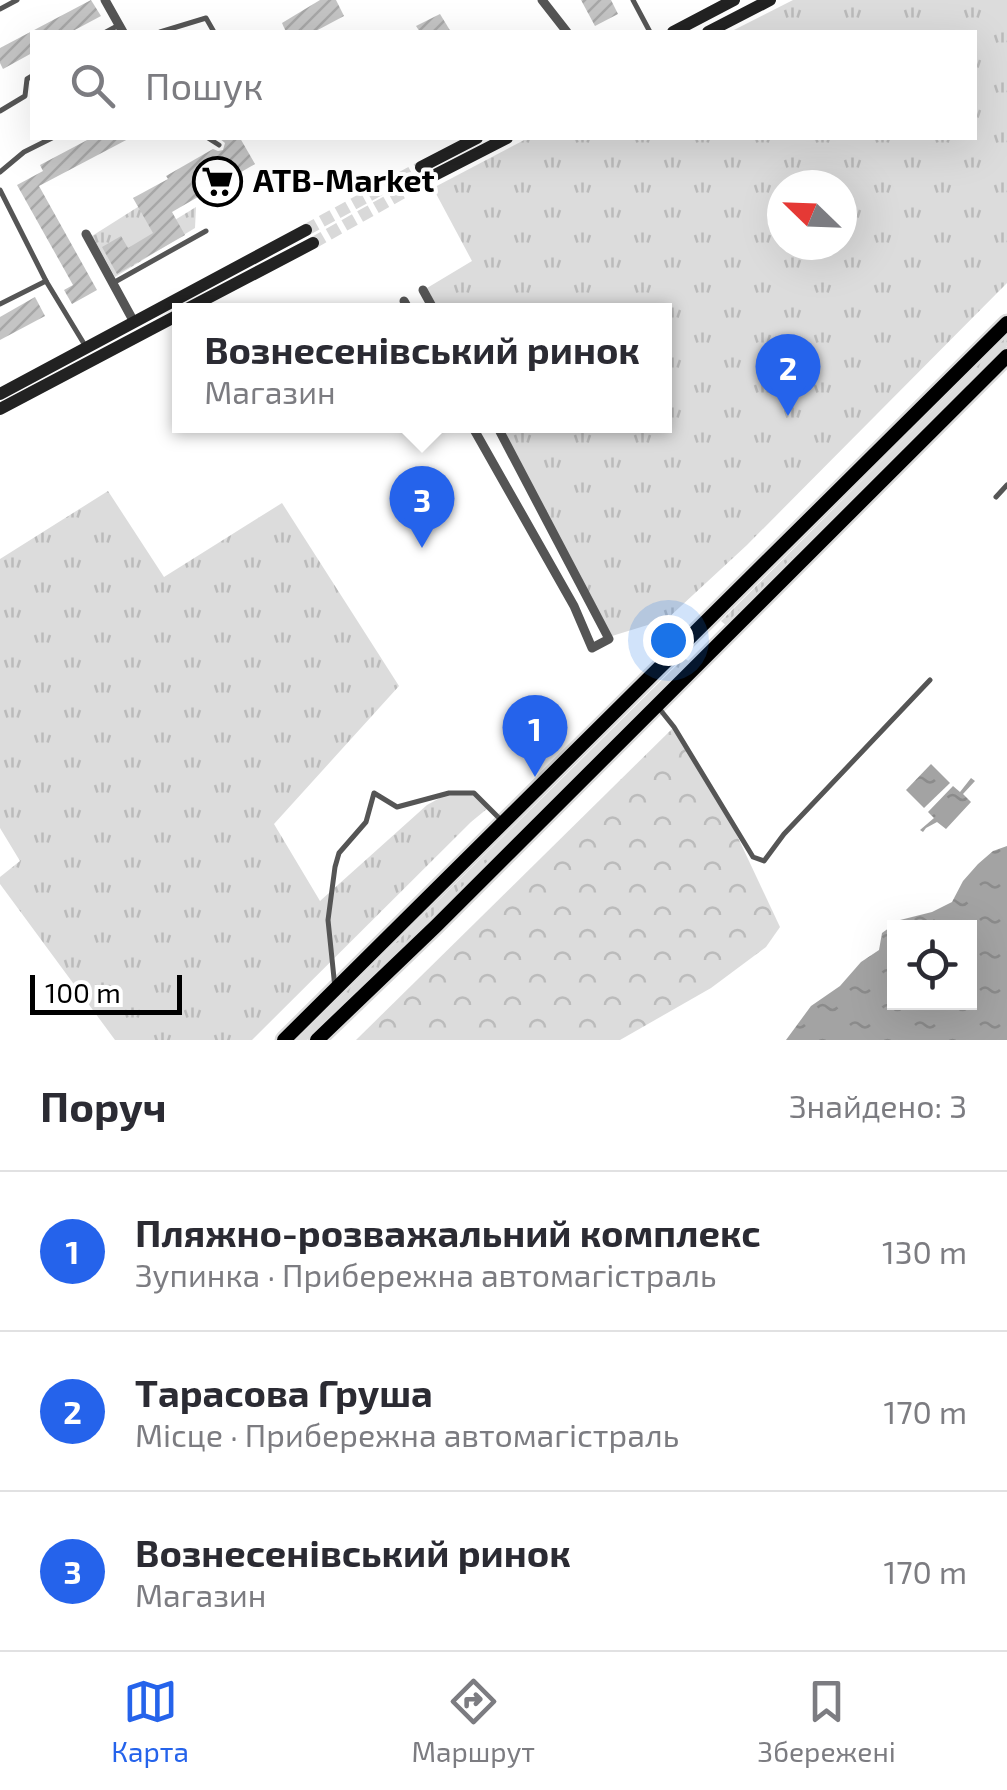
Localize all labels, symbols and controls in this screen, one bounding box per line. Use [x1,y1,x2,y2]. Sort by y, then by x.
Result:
search box [30,30,977,140]
icon: search [65,58,120,113]
text: Пошук [145,62,263,108]
supermarket icon: ATB-Market [192,155,244,207]
place label: ATB-Market [253,160,435,198]
north arrow [767,170,857,260]
popup [172,303,672,433]
text: Вознесенівський ринок [204,326,640,372]
pin: 2 [756,334,820,416]
text: Магазин [204,372,336,410]
pin: 3 [390,466,454,548]
your location [643,615,694,666]
pin: 1 [502,694,568,777]
map controls [887,920,977,1010]
button: locate [887,920,977,1010]
scale bar [30,970,182,1014]
text: 100 m [45,975,121,1009]
text: Поруч [40,1080,167,1130]
text: Знайдено: 3 [789,1086,967,1124]
text: Пляжно-розважальний комплекс [135,1209,761,1255]
text: 1 [66,1232,79,1270]
text: 130 m [882,1232,967,1270]
text: Зупинка · Прибережна автомагістраль [135,1255,717,1293]
text: Тарасова Груша [135,1369,433,1415]
text: 2 [63,1392,82,1430]
text: 170 m [883,1392,967,1430]
text: Місце · Прибережна автомагістраль [135,1415,679,1453]
text: Вознесенівський ринок [135,1529,571,1575]
text: 3 [63,1552,82,1590]
text: 170 m [883,1552,967,1590]
text: Магазин [135,1575,266,1613]
tab: Карта [111,1674,189,1768]
tab: Маршрут [411,1674,535,1768]
tab: Збережені [758,1674,896,1768]

